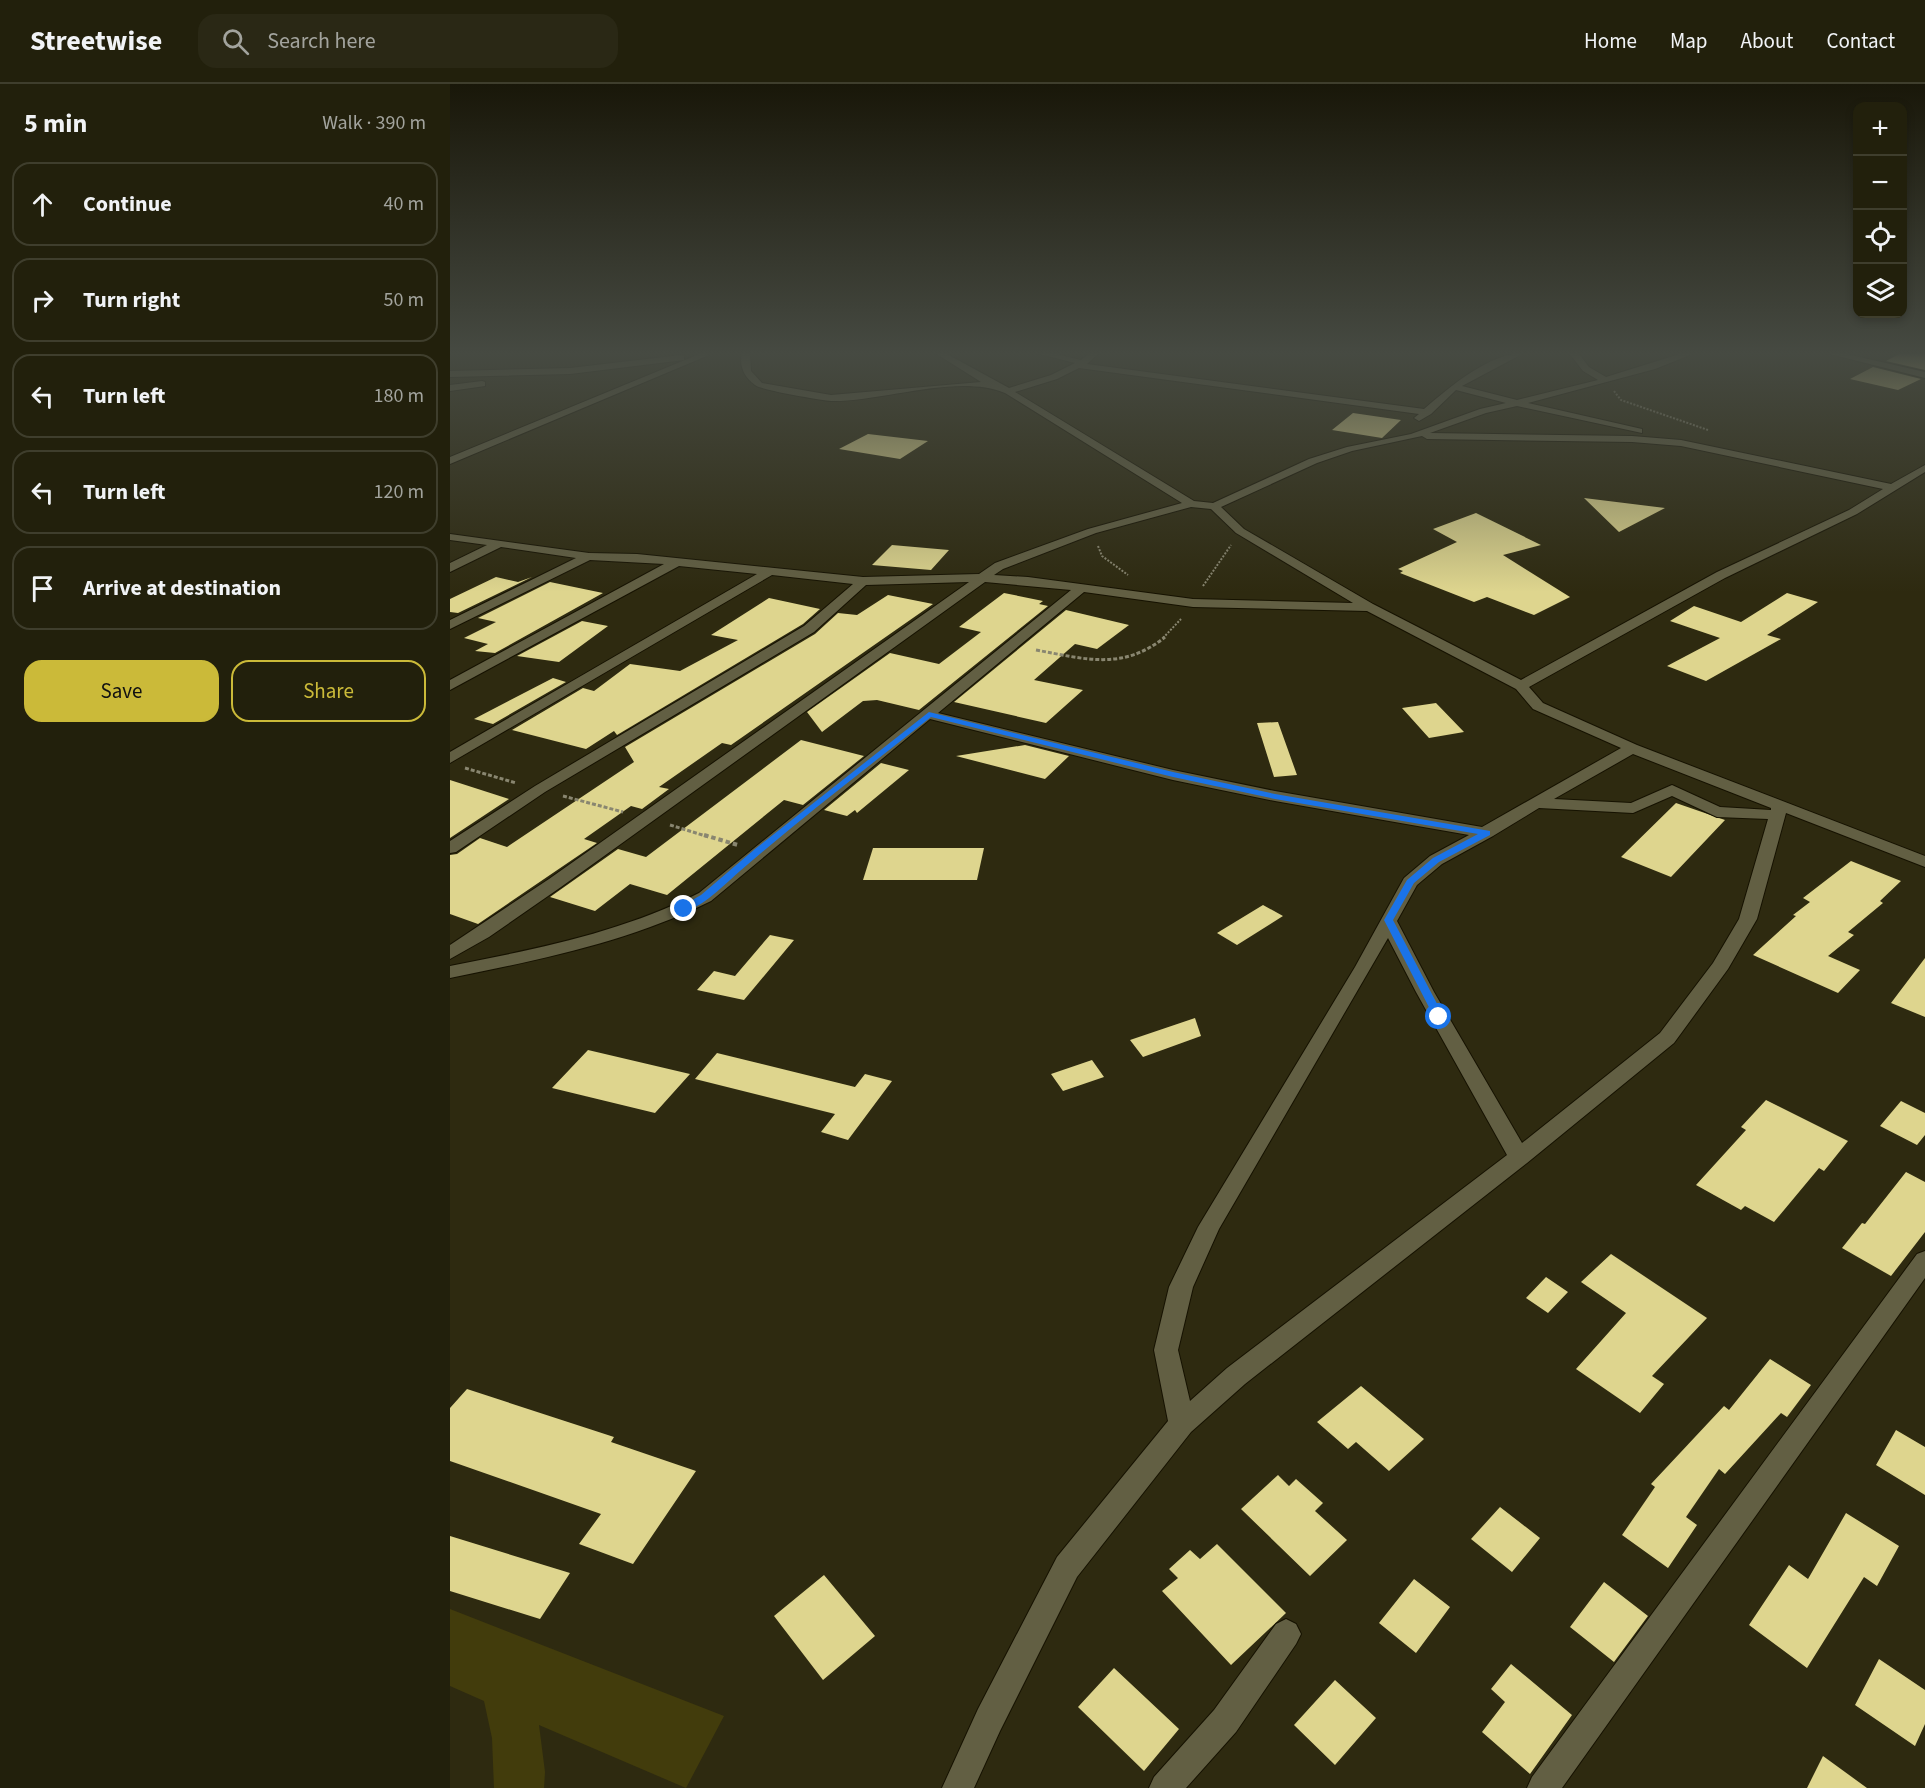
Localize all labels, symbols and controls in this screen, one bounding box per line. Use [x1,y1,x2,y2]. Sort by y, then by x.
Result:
search box [198,14,618,68]
text: Streetwise [30,21,162,61]
icon: search [219,25,252,58]
text: Search here [267,25,376,57]
text: Home [1584,26,1637,56]
text: Map [1670,26,1708,56]
text: About [1741,26,1793,56]
text: Contact [1826,26,1895,56]
map controls [1853,102,1907,318]
button: + [1853,102,1907,156]
text: 5 min [24,105,87,142]
text: Walk · 390 m [322,109,426,137]
button: − [1853,156,1907,210]
icon: ahead [26,188,59,221]
text: Continue [83,188,172,220]
text: 40 m [384,190,424,218]
button: locate [1853,210,1907,264]
button: layers [1853,264,1907,318]
icon: right [26,284,59,317]
text: Turn right [83,284,180,316]
text: 50 m [384,286,424,314]
icon: left [26,380,59,413]
text: Turn left [83,380,165,412]
text: 180 m [374,382,424,410]
icon: left [26,476,59,509]
text: Turn left [83,476,165,508]
text: 120 m [374,478,424,506]
icon: arrive [26,572,59,605]
text: Arrive at destination [83,572,281,604]
button: Save [24,660,219,722]
button: Share [231,660,426,722]
route end [670,895,696,921]
route start [1425,1003,1451,1029]

